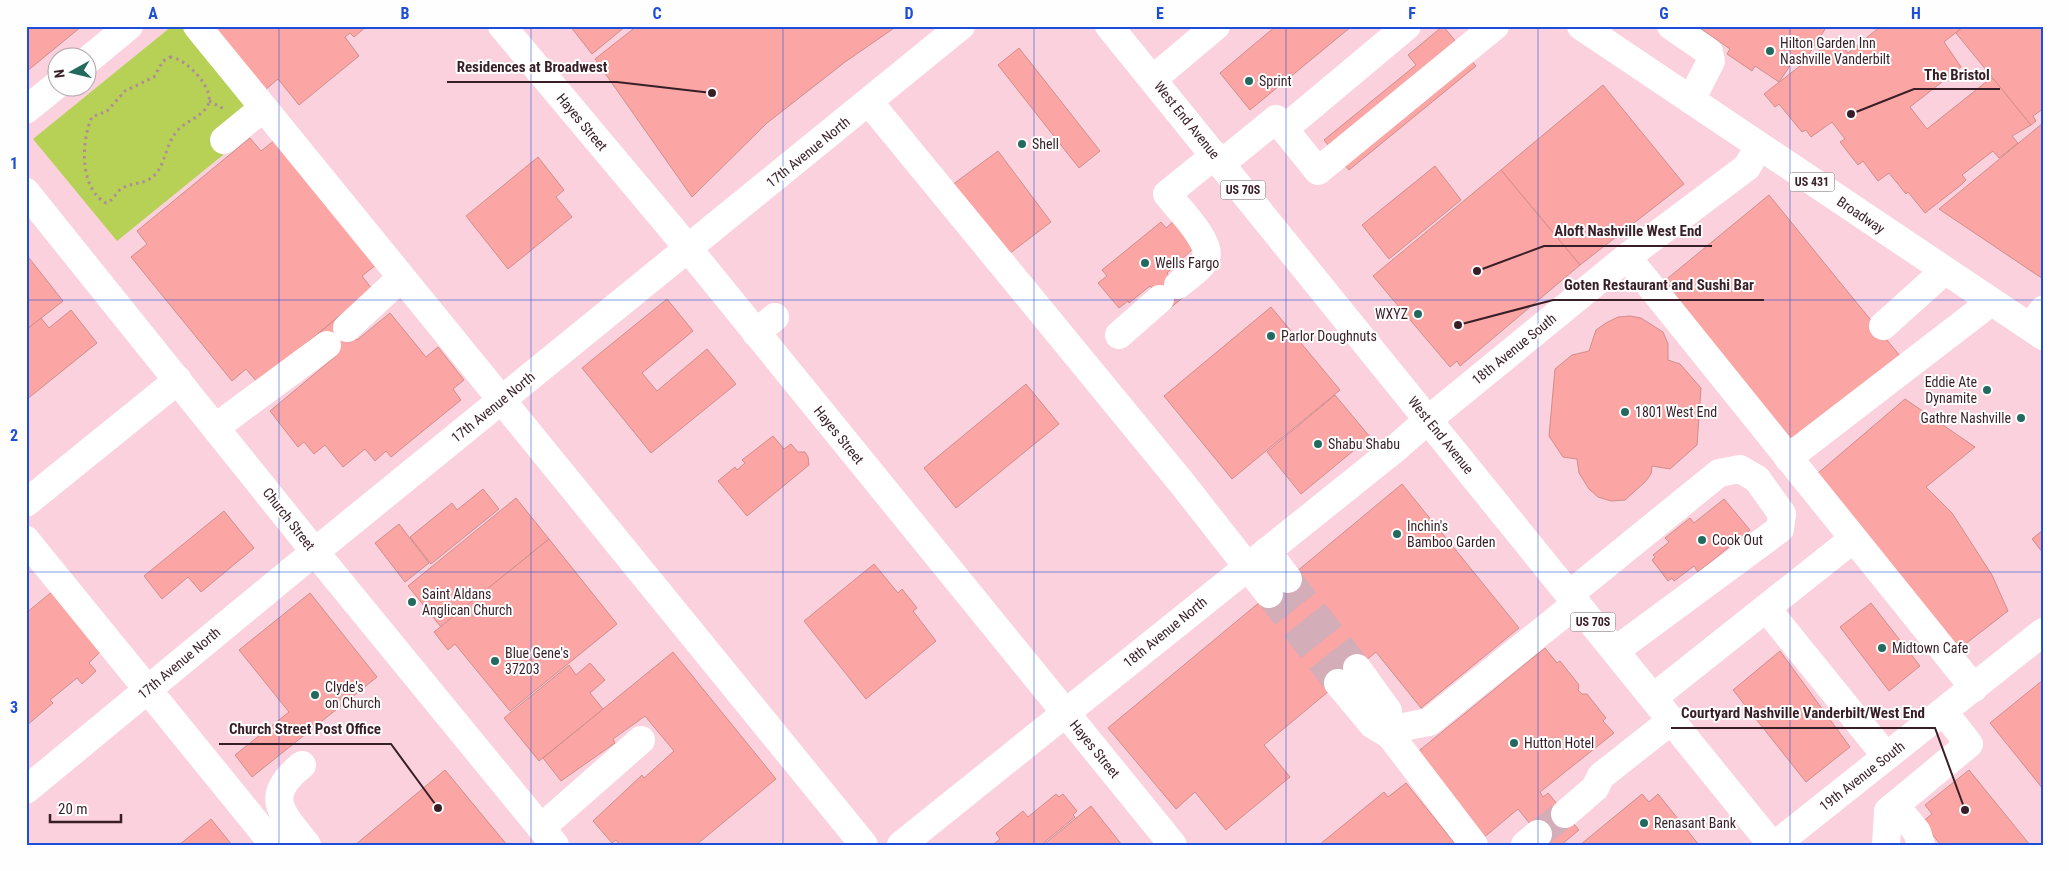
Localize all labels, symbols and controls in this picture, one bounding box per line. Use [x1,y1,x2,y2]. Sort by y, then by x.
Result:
text: A [148,4,158,23]
text: B [401,4,410,23]
text: C [652,4,662,23]
text: D [904,4,914,23]
text: E [1156,4,1164,23]
text: F [1408,4,1416,23]
text: G [1659,4,1669,23]
text: H [1911,4,1921,23]
place label: Hilton Garden Inn Nashville Vanderbilt [1780,35,1890,67]
marker: Hilton Garden Inn Nashville Vanderbilt [1764,45,1776,57]
north arrow [48,48,98,98]
callout: Residences at Broadwest [447,52,617,82]
text: Residences at Broadwest [457,58,608,76]
callout: The Bristol [1914,59,2000,89]
text: The Bristol [1924,66,1990,84]
text: N [51,68,68,79]
place label: Sprint [1259,73,1292,89]
marker: Sprint [1243,75,1255,87]
street label: West End Avenue [1151,78,1223,162]
street label: Hayes Street [553,90,611,154]
street label: 17th Avenue North [763,113,853,191]
place label: Shell [1032,136,1059,152]
marker: Shell [1016,138,1028,150]
text: 1 [10,154,18,173]
road number: US 431 [1790,172,1834,192]
road number: US 70S [1220,180,1266,200]
street label: Broadway [1834,193,1888,237]
callout: Aloft Nashville West End [1544,216,1712,246]
text: Aloft Nashville West End [1554,222,1702,240]
place label: Wells Fargo [1155,255,1219,271]
marker: Wells Fargo [1139,257,1151,269]
callout: Goten Restaurant and Sushi Bar [1553,270,1764,300]
text: Goten Restaurant and Sushi Bar [1564,276,1754,294]
place label: WXYZ [1375,306,1408,322]
marker: WXYZ [1412,308,1424,320]
street label: 18th Avenue South [1469,310,1559,388]
place label: Parlor Doughnuts [1281,328,1377,344]
marker: Parlor Doughnuts [1265,330,1277,342]
street label: 17th Avenue North [448,368,538,446]
place label: Eddie Ate Dynamite [1925,374,1977,406]
marker: Eddie Ate Dynamite [1981,384,1993,396]
street label: West End Avenue [1405,393,1477,477]
street label: Hayes Street [811,403,867,467]
place label: 1801 West End [1635,404,1717,420]
marker: 1801 West End [1619,406,1631,418]
place label: Gathre Nashville [1920,410,2011,426]
marker: Gathre Nashville [2015,412,2027,424]
text: 2 [10,426,18,445]
place label: Shabu Shabu [1328,436,1400,452]
marker: Shabu Shabu [1312,438,1324,450]
street label: Church Street [260,485,318,553]
place label: Inchin's Bamboo Garden [1407,518,1495,550]
marker: Inchin's Bamboo Garden [1391,528,1403,540]
place label: Cook Out [1712,532,1763,548]
marker: Cook Out [1696,534,1708,546]
place label: Saint Aldans Anglican Church [422,586,512,618]
street label: 18th Avenue North [1120,593,1210,671]
marker: Saint Aldans Anglican Church [406,596,418,608]
road number: US 70S [1570,612,1616,632]
street label: 17th Avenue North [135,624,223,702]
place label: Midtown Cafe [1892,640,1969,656]
marker: Midtown Cafe [1876,642,1888,654]
place label: Blue Gene's 37203 [505,645,569,677]
marker: Blue Gene's 37203 [489,655,501,667]
place label: Clyde's on Church [325,679,381,711]
marker: Clyde's on Church [309,689,321,701]
text: 3 [10,698,18,717]
callout: Courtyard Nashville Vanderbilt/West End [1671,698,1935,728]
text: Courtyard Nashville Vanderbilt/West End [1681,704,1925,722]
callout: Church Street Post Office [219,714,391,744]
street label: Hayes Street [1067,717,1123,781]
text: Church Street Post Office [229,720,381,738]
place label: Hutton Hotel [1524,735,1594,751]
marker: Hutton Hotel [1508,737,1520,749]
street label: 19th Avenue South [1816,738,1908,814]
scale bar [50,791,121,823]
text: 20 m [58,800,88,818]
place label: Renasant Bank [1654,815,1737,831]
marker: Renasant Bank [1638,817,1650,829]

